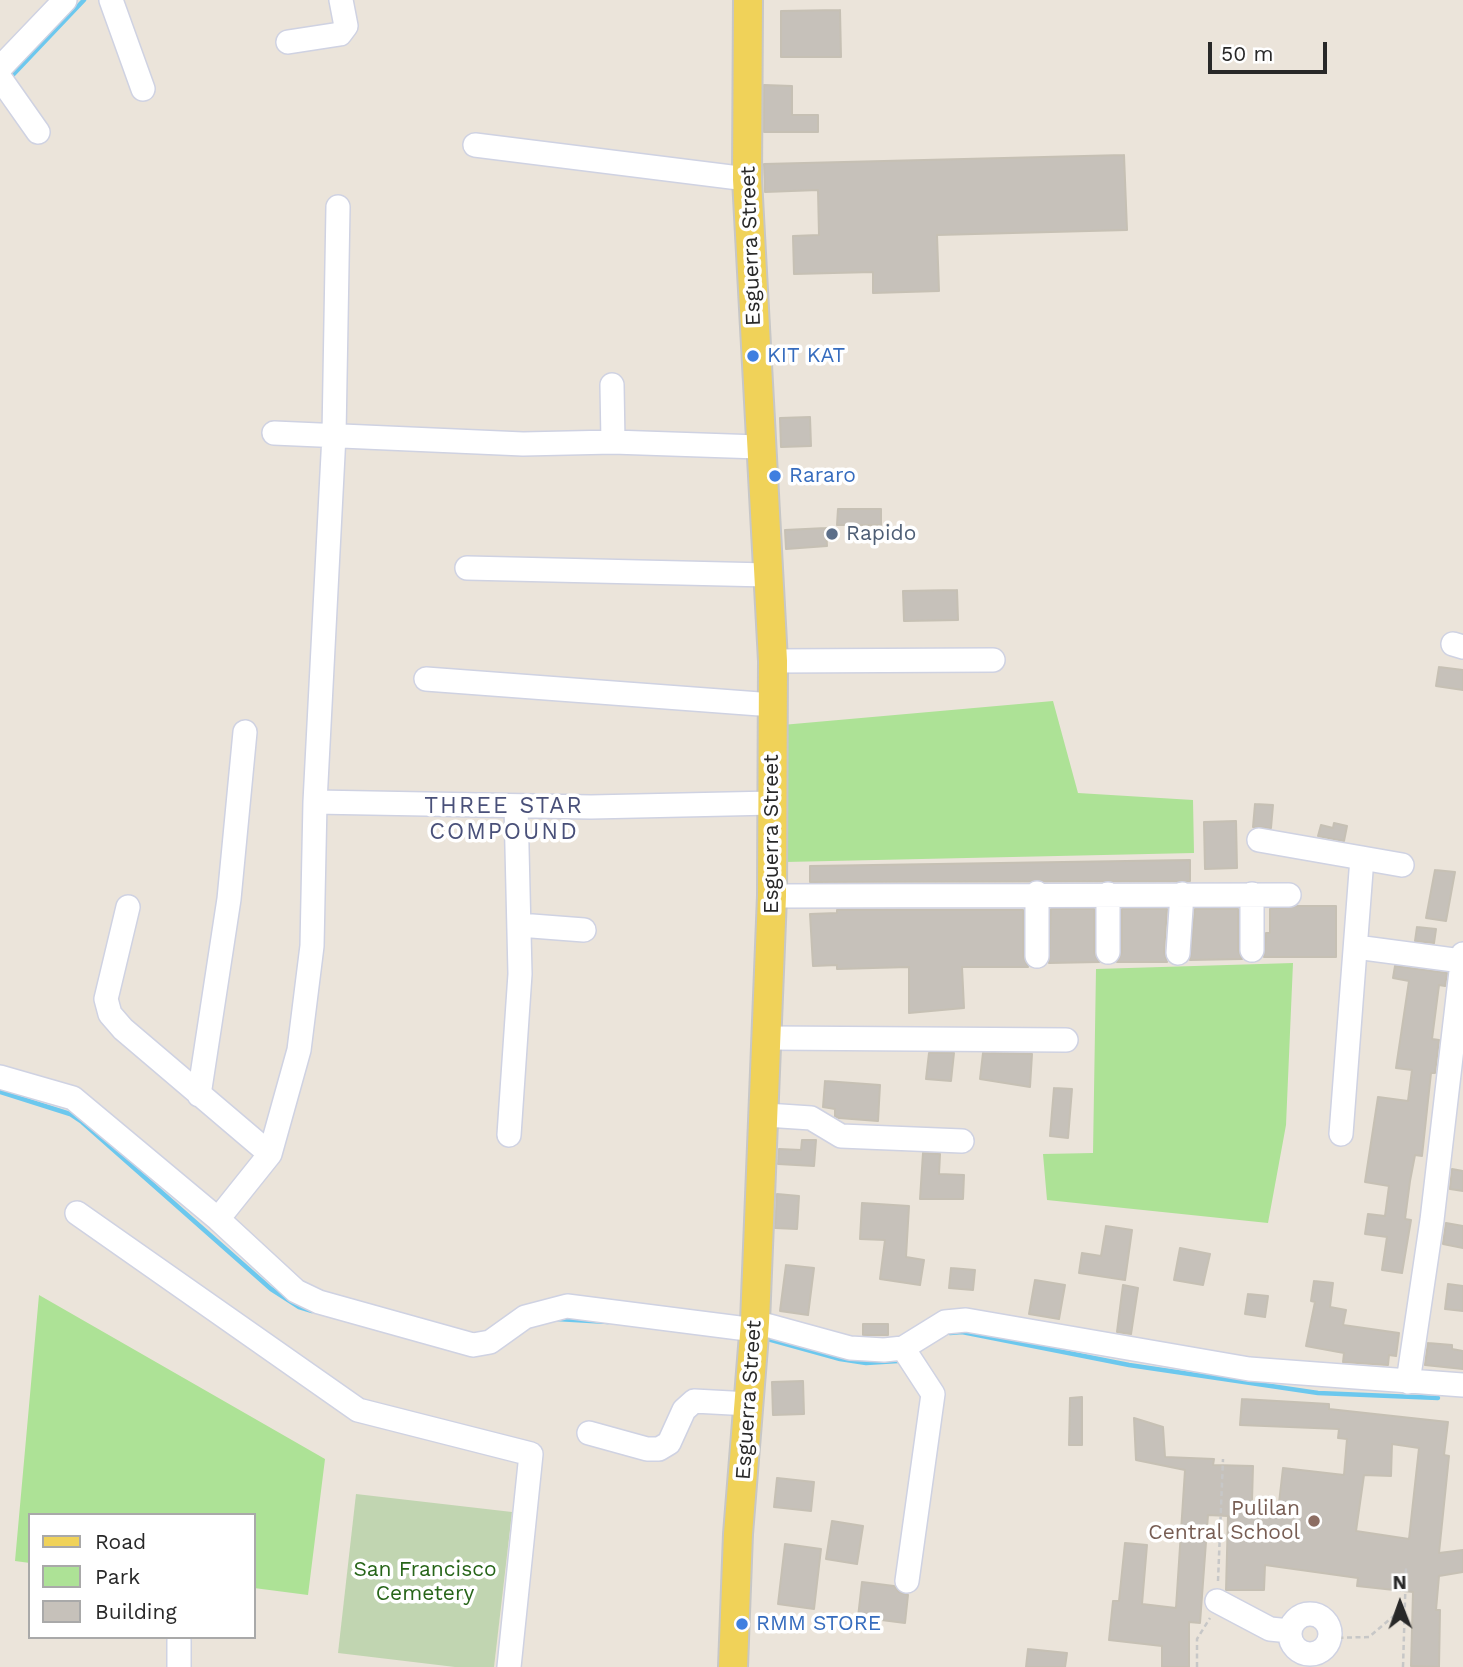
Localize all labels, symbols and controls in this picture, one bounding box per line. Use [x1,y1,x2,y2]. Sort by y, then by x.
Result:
scale bar [1211,28,1330,72]
text: 50 m [1221,41,1273,66]
street label: Esguerra Street [736,166,766,326]
place label: KIT KAT [767,343,845,369]
marker: KIT KAT [745,348,761,364]
place label: Rararo [789,463,856,489]
marker: Rararo [767,468,783,484]
place label: Rapido [846,521,916,547]
marker: Rapido [824,526,840,542]
street label: Esguerra Street [759,754,785,914]
district label: THREE STAR COMPOUND [425,792,583,846]
street label: Esguerra Street [731,1319,767,1481]
place label: Pulilan Central School [1148,1496,1300,1546]
legend [28,1513,256,1639]
marker: Pulilan Central School [1306,1513,1322,1529]
text: Road [95,1529,146,1554]
park label: San Francisco Cemetery [353,1557,497,1607]
text: Park [95,1564,140,1589]
north arrow [1365,1569,1435,1639]
text: N [1392,1571,1407,1594]
text: Building [95,1599,177,1624]
place label: RMM STORE [756,1611,881,1637]
marker: RMM STORE [734,1616,750,1632]

